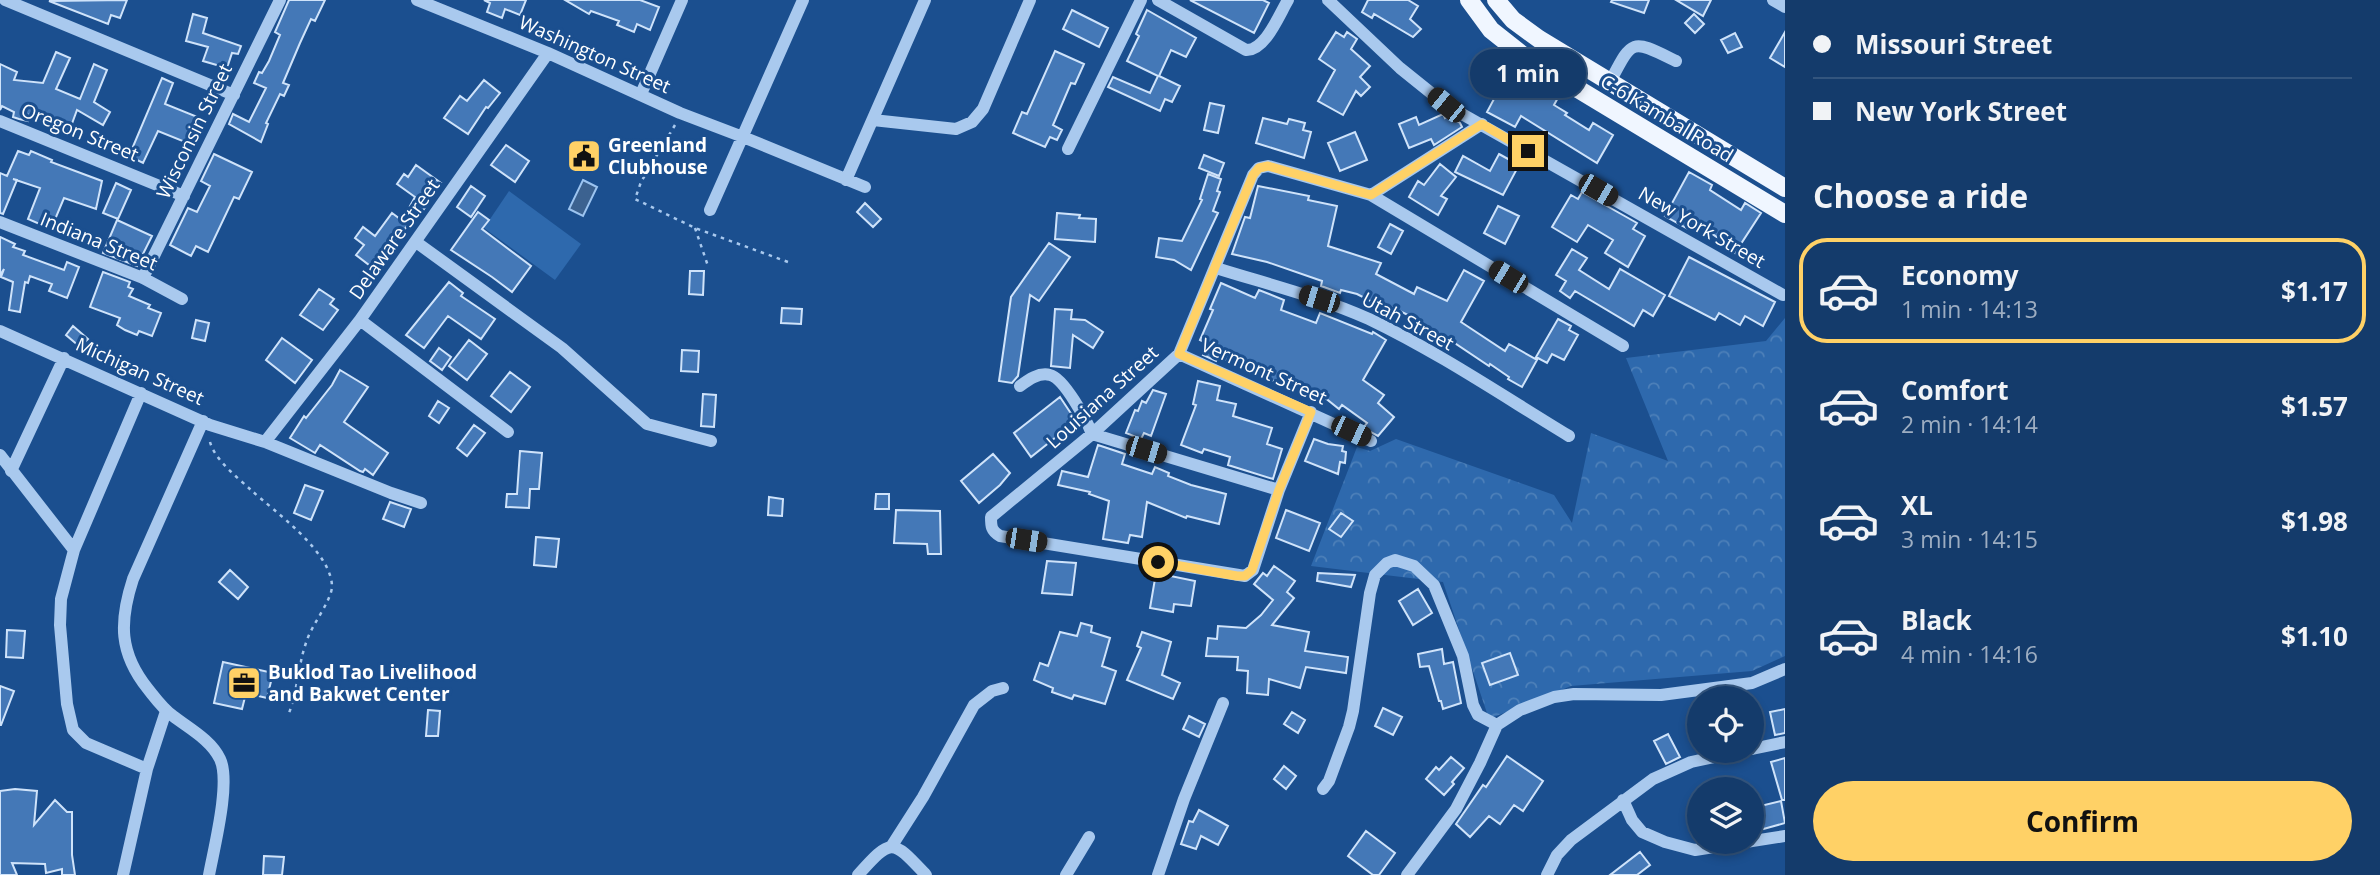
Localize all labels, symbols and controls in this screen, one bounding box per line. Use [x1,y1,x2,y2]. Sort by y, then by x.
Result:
street label: Washington Street [515,9,675,99]
text: Missouri Street [1855,26,2052,62]
callout: 1 min [1470,50,1586,99]
text: 1 min [1496,57,1560,89]
street label: Wisconsin Street [150,59,238,203]
street label: C-6 Kambal Road [1596,68,1738,168]
car [1424,84,1469,126]
text: New York Street [1855,93,2067,129]
street label: Oregon Street [17,97,143,167]
place label: Greenland Clubhouse [608,132,708,180]
route end [1512,135,1544,167]
public building icon: Greenland Clubhouse [565,137,603,175]
car [1575,170,1622,210]
street label: Delaware Street [343,173,445,304]
text: Choose a ride [1813,174,2028,217]
street label: New York Street [1634,180,1770,274]
street label: Indiana Street [37,206,162,276]
car [1485,257,1532,297]
text: Economy [1901,257,2019,293]
icon: car [1817,259,1880,322]
text: $1.17 [2281,273,2348,309]
car [1296,283,1343,315]
street label: Utah Street [1357,286,1459,356]
text: 1 min · 14:13 [1901,293,2038,325]
street label: Michigan Street [72,331,209,411]
street label: Vermont Street [1197,332,1331,410]
street label: Louisiana Street [1040,340,1164,454]
text: Comfort [1901,372,2008,408]
icon: car [1817,374,1880,437]
text: $1.57 [2281,388,2348,424]
text: 2 min · 14:14 [1901,408,2038,440]
car [1328,413,1375,449]
car [1123,434,1170,466]
text: XL [1901,487,1933,523]
icon: car [1817,489,1880,552]
text: $1.98 [2281,503,2348,539]
text: 3 min · 14:15 [1901,523,2038,555]
car [1004,526,1049,554]
route start [1142,546,1174,578]
text: Black [1901,602,1972,638]
icon: car [1817,604,1880,667]
text: $1.10 [2281,618,2348,654]
text: 4 min · 14:16 [1901,638,2038,670]
place label: Buklod Tao Livelihood and Bakwet Center [268,659,477,707]
office icon: Buklod Tao Livelihood and Bakwet Center [225,664,263,702]
map controls [1687,686,1764,854]
button: locate [1687,686,1764,763]
button: layers [1687,777,1764,854]
button: Confirm [1813,781,2352,861]

